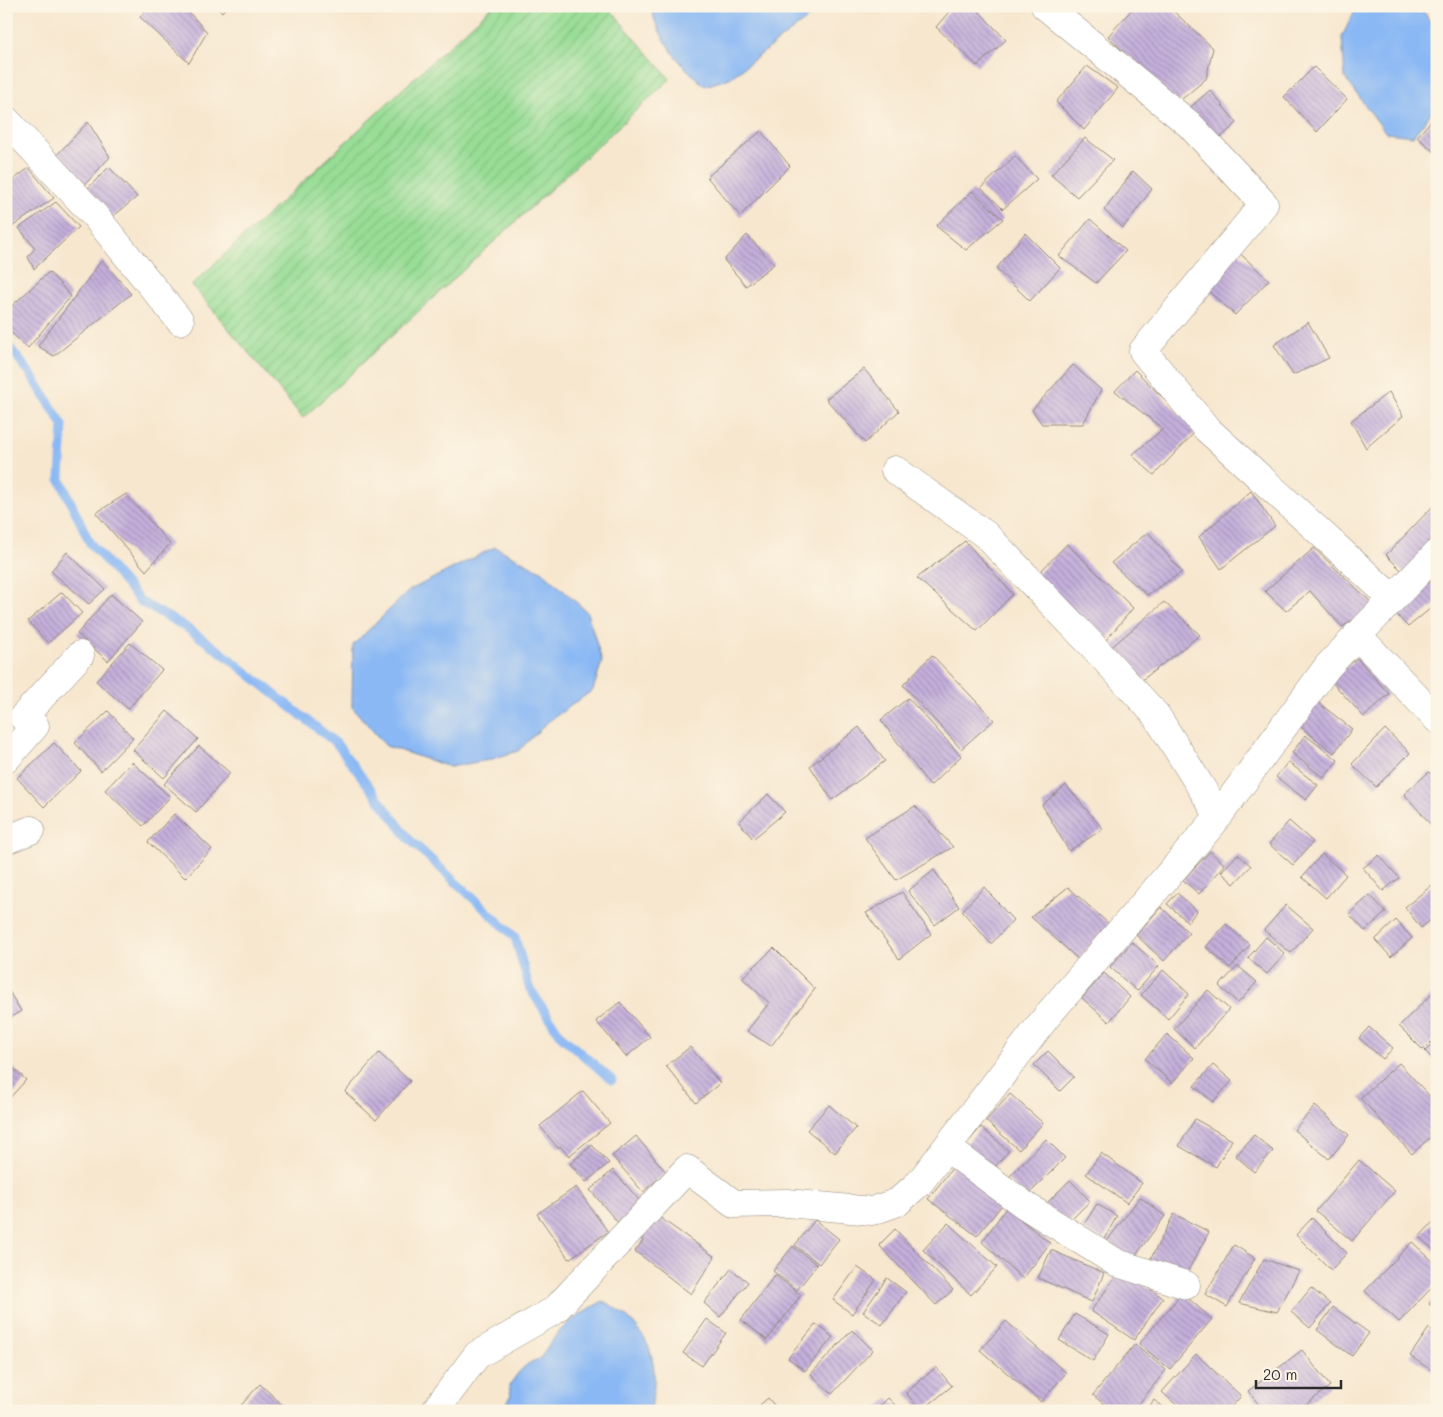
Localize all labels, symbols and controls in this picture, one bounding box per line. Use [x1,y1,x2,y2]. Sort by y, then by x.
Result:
scale bar [1256,1357,1340,1389]
text: 20 m [1263,1364,1297,1384]

